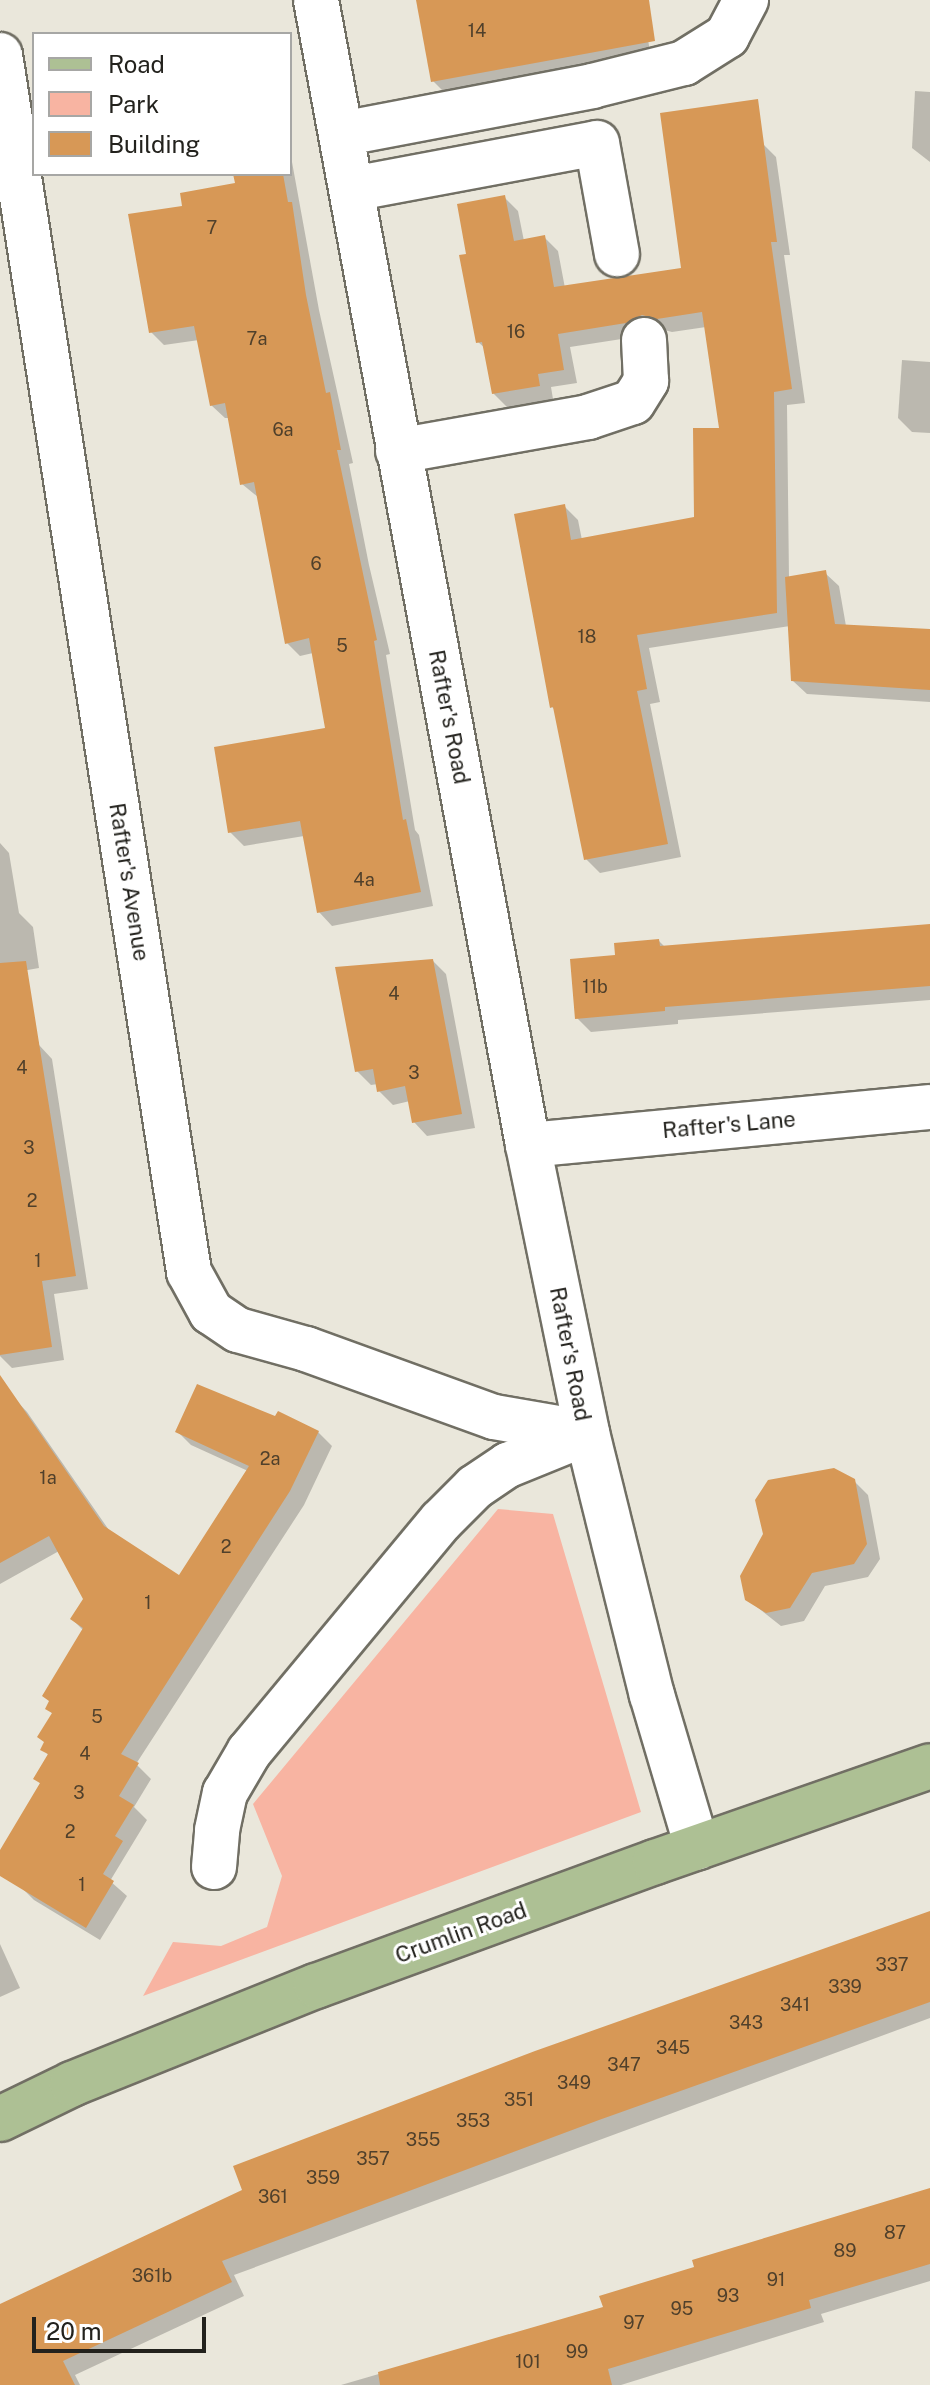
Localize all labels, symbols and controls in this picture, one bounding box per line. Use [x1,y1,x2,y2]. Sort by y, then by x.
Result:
house number: 14 [468,20,486,42]
legend [32,32,292,176]
text: Road [108,50,165,78]
text: Park [108,90,159,118]
text: Building [108,130,200,158]
house number: 7 [207,217,217,239]
house number: 16 [507,321,525,343]
house number: 7a [247,328,267,350]
house number: 6a [272,419,294,441]
house number: 6 [310,553,322,575]
house number: 18 [578,626,596,648]
house number: 5 [336,635,348,657]
street label: Rafter's Road [423,648,475,786]
street label: Rafter's Avenue [103,801,155,963]
house number: 4a [353,869,375,891]
house number: 11b [582,976,608,998]
house number: 4 [388,983,400,1005]
house number: 4 [16,1057,28,1079]
house number: 3 [408,1062,420,1084]
street label: Rafter's Lane [661,1106,797,1144]
house number: 3 [23,1137,35,1159]
house number: 2 [27,1190,37,1212]
house number: 1 [34,1250,42,1272]
street label: Rafter's Road [544,1285,596,1423]
house number: 2a [260,1448,280,1470]
house number: 1a [39,1467,57,1489]
house number: 2 [221,1536,231,1558]
house number: 1 [144,1592,152,1614]
house number: 5 [91,1706,103,1728]
house number: 4 [79,1743,91,1765]
house number: 3 [73,1782,85,1804]
house number: 2 [65,1821,75,1843]
house number: 1 [78,1874,86,1896]
street label: Crumlin Road [392,1897,530,1969]
house number: 337 [875,1954,909,1976]
house number: 339 [828,1976,862,1998]
house number: 341 [780,1994,810,2016]
house number: 343 [729,2012,763,2034]
house number: 345 [656,2037,690,2059]
house number: 347 [607,2054,641,2076]
house number: 349 [557,2072,591,2094]
house number: 351 [504,2089,534,2111]
house number: 353 [456,2110,490,2132]
house number: 355 [406,2129,440,2151]
house number: 357 [356,2148,390,2170]
house number: 359 [306,2167,340,2189]
house number: 361 [258,2186,288,2208]
house number: 87 [884,2222,906,2244]
house number: 89 [834,2240,856,2262]
house number: 361b [132,2265,172,2287]
house number: 91 [767,2269,785,2291]
house number: 93 [717,2285,739,2307]
house number: 95 [671,2298,693,2320]
scale bar [36,2301,210,2351]
house number: 97 [623,2312,645,2334]
text: 20 m [46,2317,102,2345]
house number: 99 [566,2341,588,2363]
house number: 101 [515,2351,541,2373]

